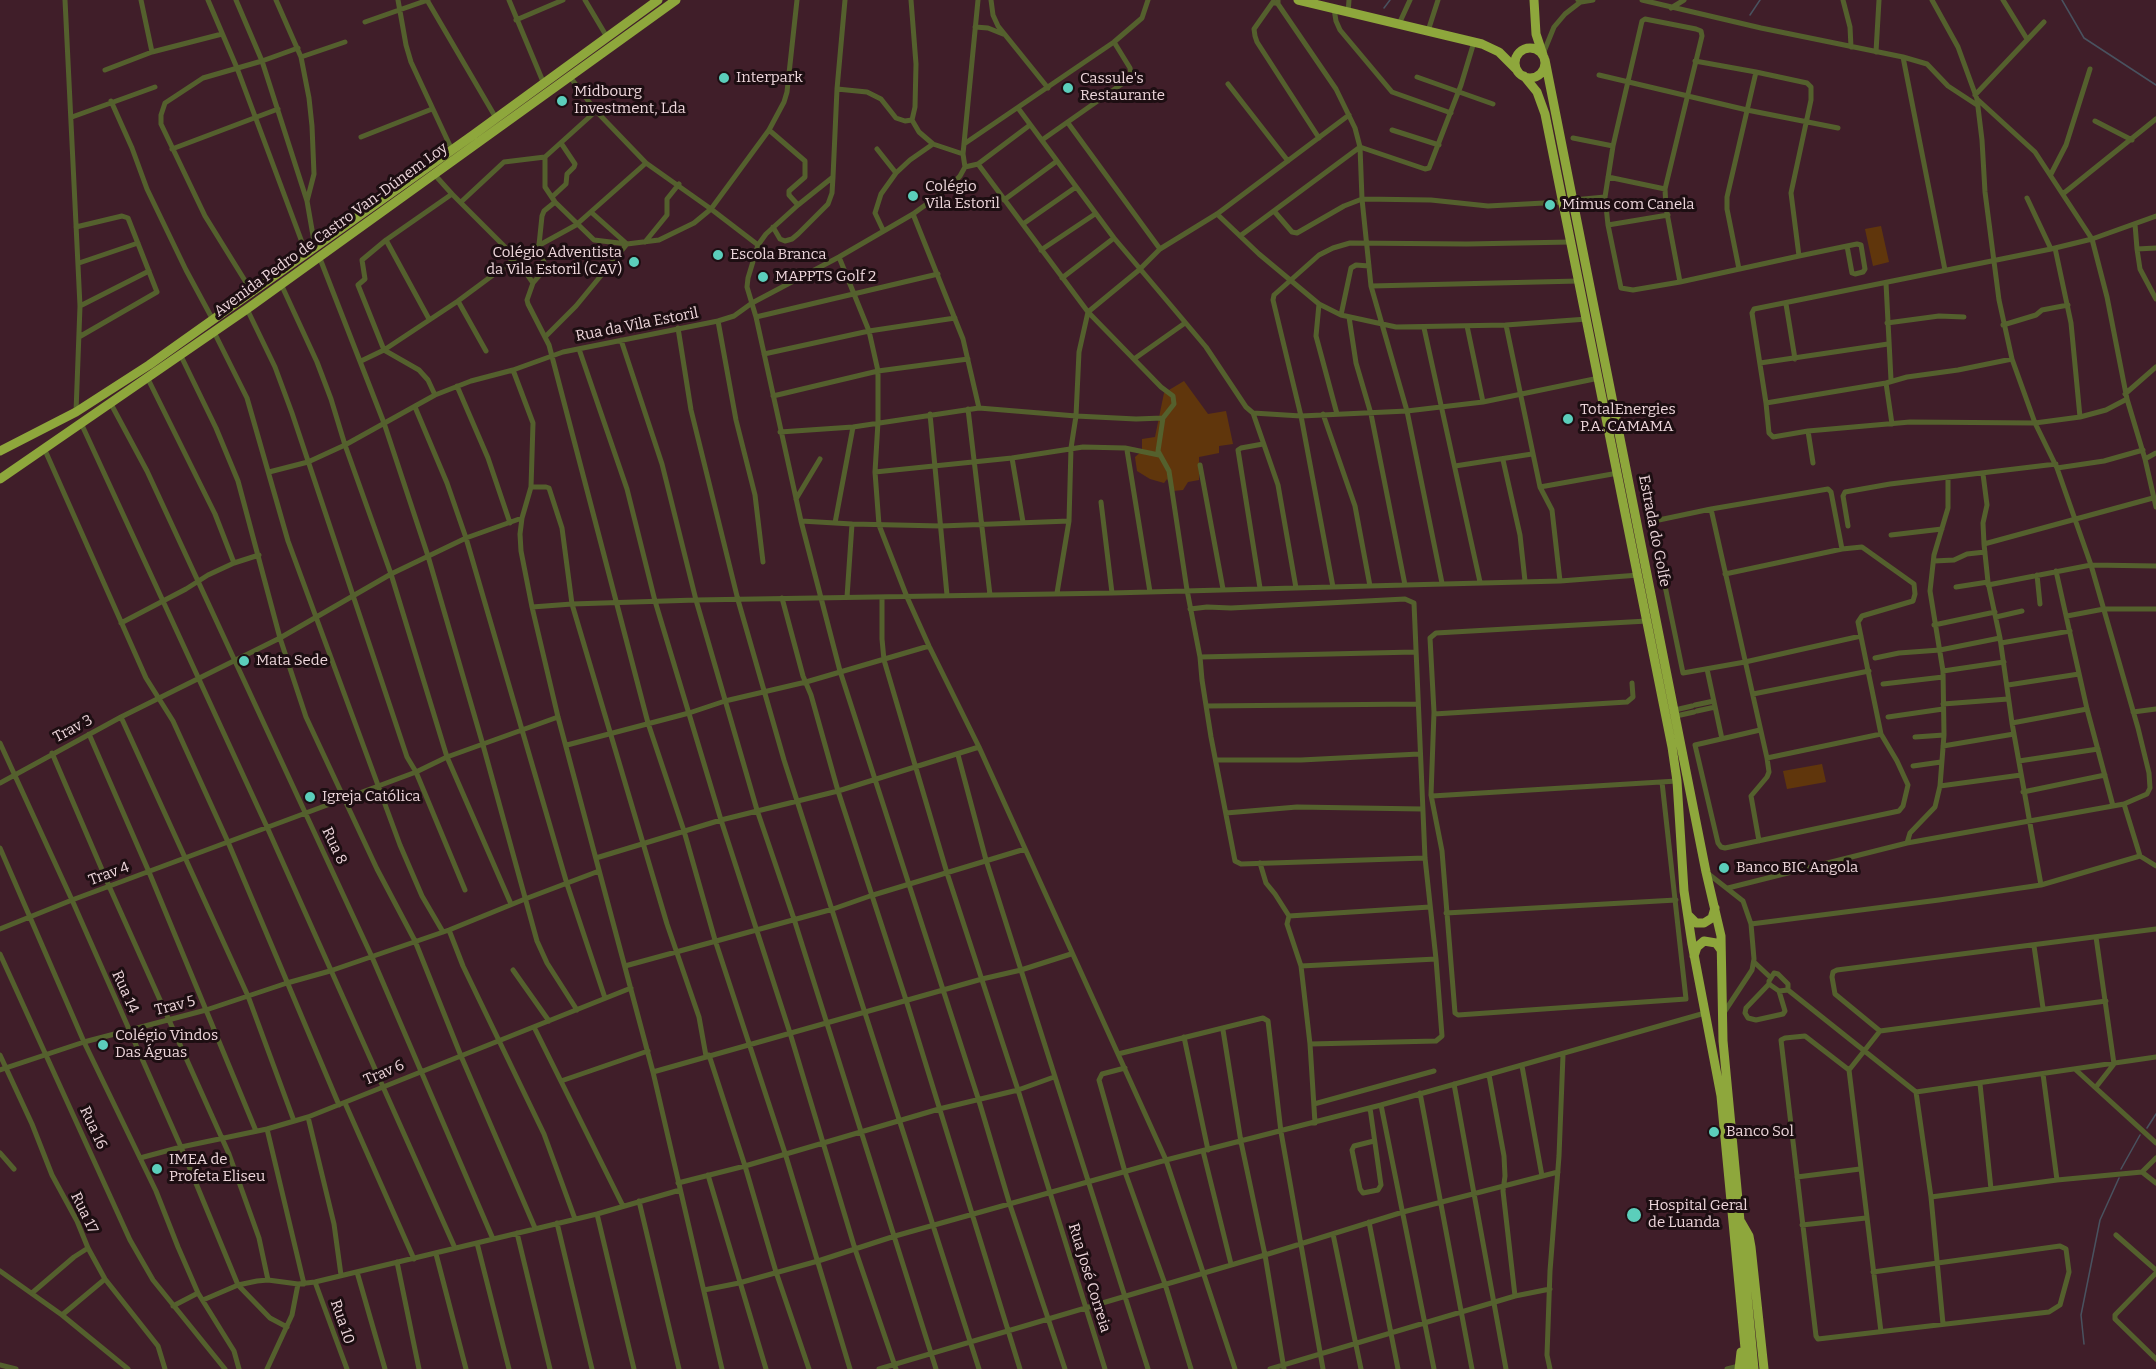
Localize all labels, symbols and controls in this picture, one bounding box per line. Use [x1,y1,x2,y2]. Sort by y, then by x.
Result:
place label: Interpark [736,69,803,87]
place label: Cassule's Restaurante [1080,70,1165,105]
marker: Interpark [717,71,731,85]
marker: Cassule's Restaurante [1061,81,1075,95]
place label: Midbourg Investment, Lda [574,83,686,118]
marker: Midbourg Investment, Lda [555,94,569,108]
street label: Avenida Pedro de Castro Van-Dúnem Loy [211,139,451,321]
place label: Colégio Vila Estoril [925,178,1000,213]
marker: Colégio Vila Estoril [906,189,920,203]
place label: Mimus com Canela [1562,196,1695,214]
marker: Mimus com Canela [1543,198,1557,212]
place label: Colégio Adventista da Vila Estoril (CAV) [486,244,622,279]
place label: Escola Branca [730,246,826,264]
marker: Escola Branca [711,248,725,262]
marker: Colégio Adventista da Vila Estoril (CAV) [627,255,641,269]
place label: MAPPTS Golf 2 [775,268,876,286]
marker: MAPPTS Golf 2 [756,270,770,284]
street label: Rua da Vila Estoril [574,304,700,346]
place label: TotalEnergies P.A. CAMAMA [1580,401,1676,436]
marker: TotalEnergies P.A. CAMAMA [1561,412,1575,426]
street label: Estrada do Golfe [1634,473,1674,589]
place label: Mata Sede [256,652,328,670]
marker: Mata Sede [237,654,251,668]
street label: Trav 3 [50,711,96,747]
place label: Igreja Católica [322,788,421,806]
marker: Igreja Católica [303,790,317,804]
street label: Rua 8 [318,824,350,868]
street label: Trav 4 [86,858,132,890]
place label: Banco BIC Angola [1736,859,1858,877]
marker: Banco BIC Angola [1717,861,1731,875]
street label: Rua 14 [108,968,142,1016]
street label: Trav 5 [153,992,197,1020]
place label: Colégio Vindos Das Águas [115,1027,218,1062]
marker: Colégio Vindos Das Águas [96,1038,110,1052]
street label: Trav 6 [361,1056,407,1090]
street label: Rua 16 [75,1104,111,1152]
place label: Banco Sol [1726,1123,1794,1141]
marker: Banco Sol [1707,1125,1721,1139]
place label: IMEA de Profeta Eliseu [169,1151,265,1186]
marker: IMEA de Profeta Eliseu [150,1162,164,1176]
street label: Rua 17 [66,1189,102,1237]
place label: Hospital Geral de Luanda [1648,1197,1748,1232]
marker: Hospital Geral de Luanda [1625,1206,1643,1224]
street label: Rua José Correia [1064,1221,1114,1335]
street label: Rua 10 [326,1297,358,1347]

